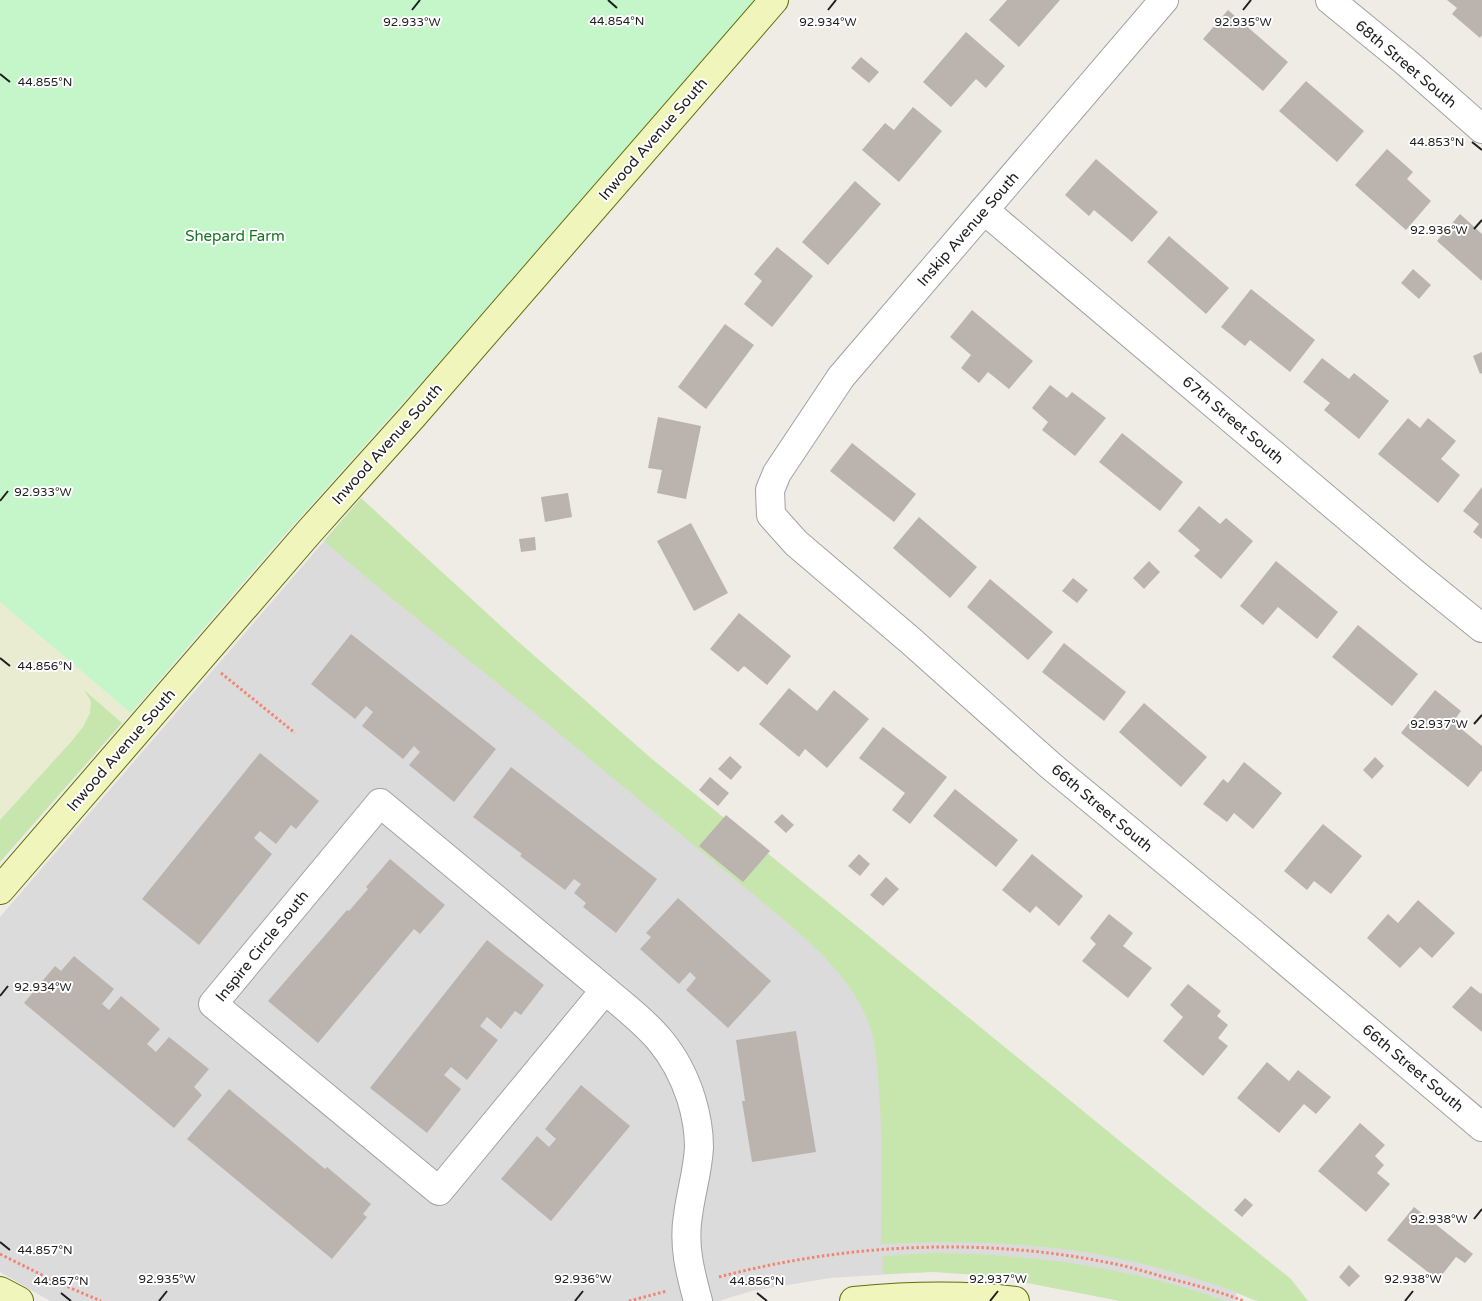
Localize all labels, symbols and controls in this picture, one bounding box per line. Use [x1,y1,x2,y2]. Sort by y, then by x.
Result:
text: 44.854°N [590,14,644,28]
text: 92.933°W [383,15,441,29]
text: 92.934°W [799,15,857,29]
text: 92.935°W [1214,15,1272,29]
street label: 68th Street South [1352,16,1460,112]
street label: Inwood Avenue South [595,74,711,204]
text: 44.855°N [18,75,72,89]
text: 44.853°N [1410,135,1464,149]
street label: Inskip Avenue South [913,168,1023,290]
text: 92.936°W [1410,223,1468,237]
park label: Shepard Farm [185,227,285,245]
street label: 67th Street South [1179,372,1287,468]
street label: Inwood Avenue South [328,380,446,508]
text: 92.933°W [14,485,72,499]
text: 44.856°N [18,659,72,673]
street label: Inwood Avenue South [63,685,179,815]
text: 92.937°W [1410,717,1468,731]
street label: 66th Street South [1048,760,1156,856]
street label: Inspire Circle South [212,887,312,1005]
text: 92.934°W [14,980,72,994]
street label: 66th Street South [1359,1020,1467,1116]
text: 92.938°W [1410,1212,1468,1226]
text: 44.857°N [17,1243,73,1257]
text: 92.935°W [138,1272,196,1286]
text: 92.936°W [554,1272,612,1286]
text: 92.937°W [969,1272,1027,1286]
text: 92.938°W [1384,1272,1442,1286]
text: 44.857°N [33,1274,89,1288]
text: 44.856°N [730,1274,784,1288]

